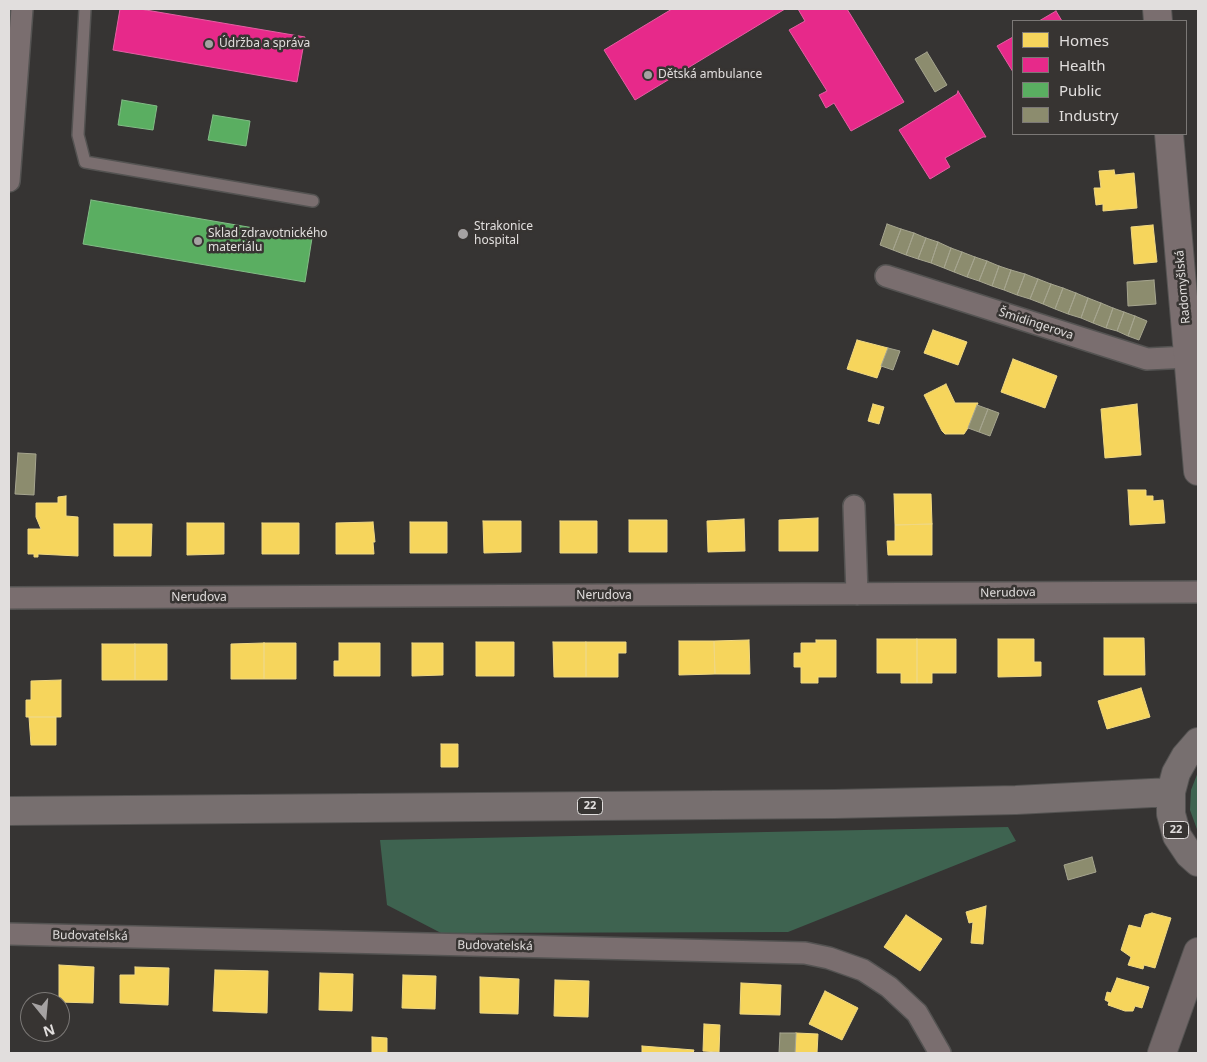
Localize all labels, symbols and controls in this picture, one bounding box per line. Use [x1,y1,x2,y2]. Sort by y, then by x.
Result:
legend [1012,20,1187,135]
text: Homes [1059,30,1109,50]
place label: Údržba a správa [219,37,310,51]
marker: Údržba a správa [203,38,215,50]
text: Health [1059,55,1106,75]
place label: Dětská ambulance [658,68,762,82]
marker: Dětská ambulance [642,69,654,81]
text: Public [1059,80,1102,100]
text: Industry [1059,105,1118,125]
place label: Strakonice hospital [474,220,533,248]
place label: Sklad zdravotnického materiálu [208,227,328,255]
marker: Strakonice hospital [456,227,470,241]
marker: Sklad zdravotnického materiálu [192,235,204,247]
street label: Radomyšlská [1173,250,1193,324]
street label: Šmidingerova [997,305,1075,343]
street label: Nerudova [980,585,1036,601]
street label: Nerudova [576,589,632,603]
street label: Nerudova [171,591,227,605]
road number: 22 [578,798,602,814]
road number: 22 [1164,822,1188,838]
street label: Budovatelská [52,928,128,944]
street label: Budovatelská [457,938,533,954]
north arrow [20,992,70,1042]
text: N [41,1020,57,1042]

